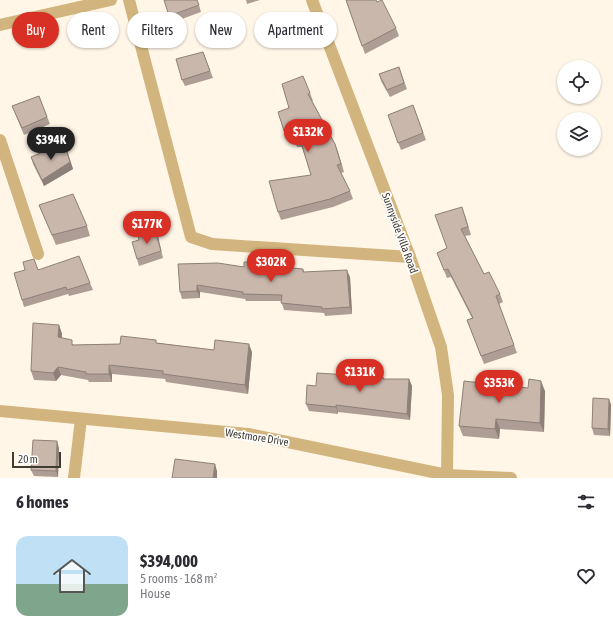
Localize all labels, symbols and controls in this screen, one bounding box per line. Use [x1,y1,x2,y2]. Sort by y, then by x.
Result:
chip: Buy [12,12,59,48]
chip: Rent [67,12,119,48]
chip: Filters [127,12,187,48]
chip: New [195,12,246,48]
chip: Apartment [254,12,337,48]
map controls [557,60,601,156]
button: locate [557,60,601,104]
button: layers [557,112,601,156]
pin: $132K [280,119,336,153]
text: $132K [293,124,323,139]
pin: $394K [23,127,79,161]
text: $394K [36,132,66,147]
street label: Sunnyside Villa Road [380,191,420,275]
pin: $177K [119,211,175,245]
text: $177K [132,216,162,231]
pin: $302K [243,249,299,283]
text: $302K [256,254,286,269]
pin: $131K [332,359,388,393]
text: $131K [345,364,375,379]
pin: $353K [471,370,527,404]
text: $353K [484,375,514,390]
street label: Westmore Drive [225,426,289,448]
scale bar [12,450,61,469]
text: 20 m [18,453,38,465]
icon: filters [575,491,597,513]
text: 6 homes [16,492,69,512]
text: $394,000 [140,551,198,571]
icon: home [48,552,96,600]
icon: heart [575,565,597,587]
text: 5 rooms · 168 m² [140,571,217,586]
text: House [140,586,170,601]

